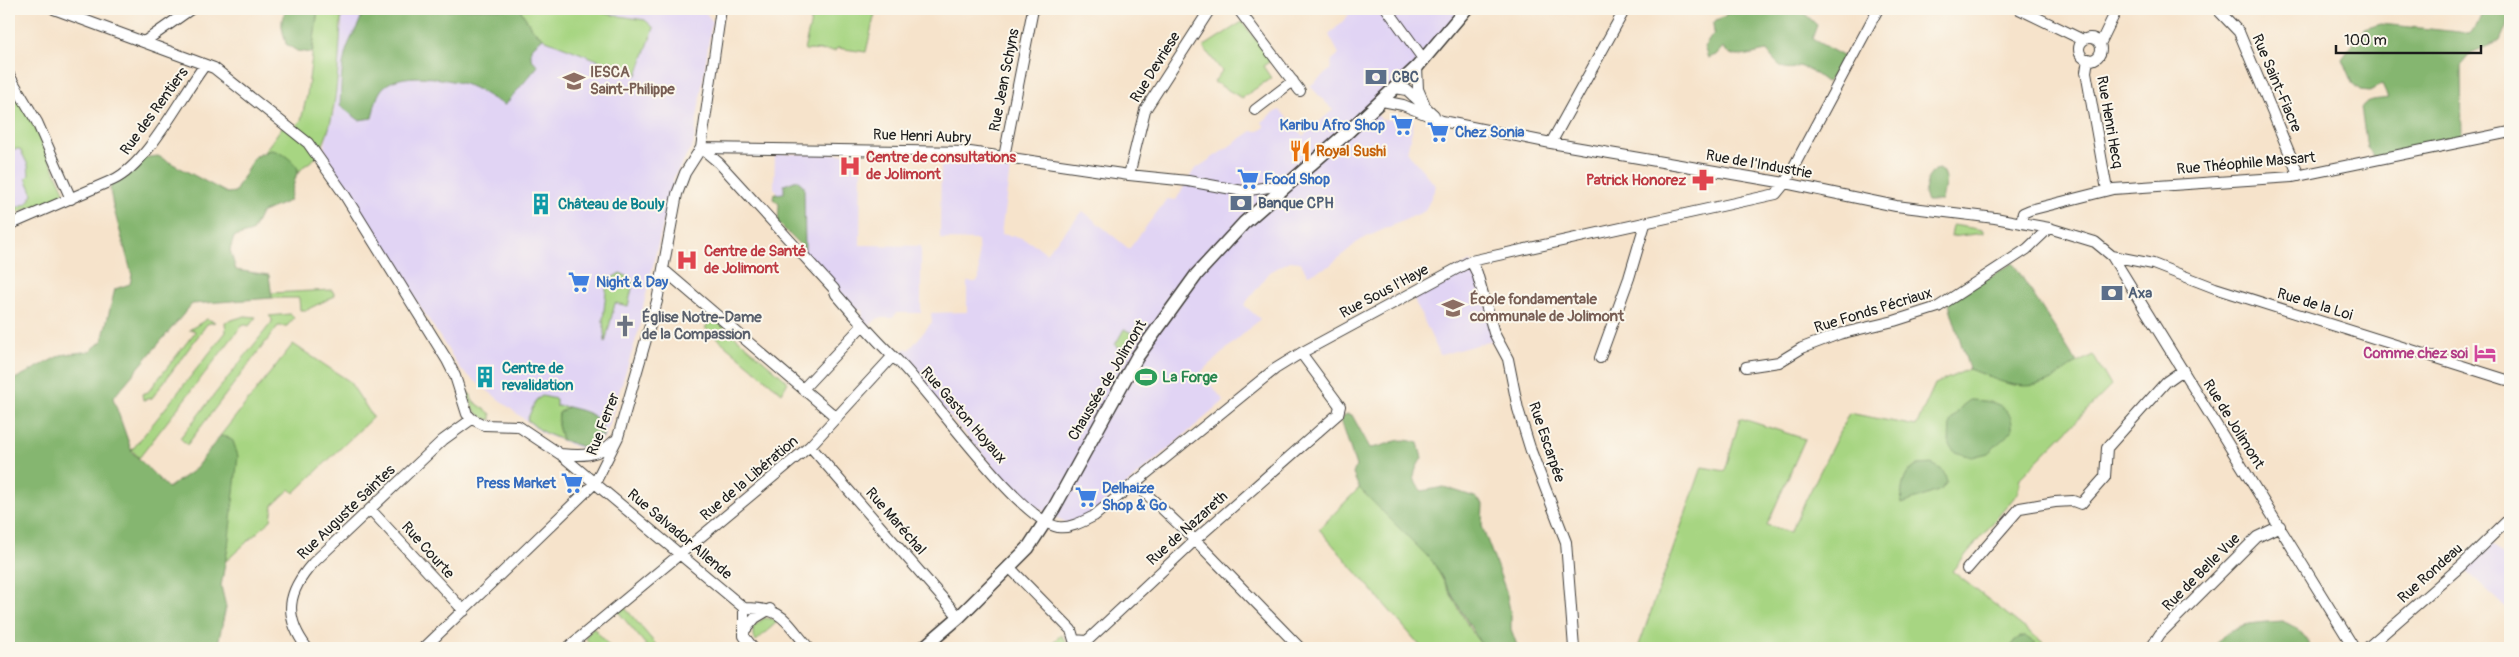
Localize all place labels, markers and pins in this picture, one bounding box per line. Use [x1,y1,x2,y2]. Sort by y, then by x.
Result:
place label: IESCA Saint-Philippe [590,63,675,99]
bank icon: CBC [1363,64,1389,90]
school or university icon: IESCA Saint-Philippe [561,68,587,94]
place label: CBC [1392,68,1419,87]
supermarket icon: Karibu Afro Shop [1389,112,1415,138]
place label: Karibu Afro Shop [1280,116,1385,135]
supermarket icon: Chez Sonia [1425,119,1451,145]
place label: Chez Sonia [1455,123,1525,142]
restaurant icon: Royal Sushi [1287,138,1313,164]
place label: Royal Sushi [1316,142,1386,161]
place label: Centre de consultations de Jolimont [866,148,1016,184]
hospital icon: Centre de consultations de Jolimont [837,153,863,179]
supermarket icon: Food Shop [1235,166,1261,192]
pharmacy icon: Patrick Honorez [1690,167,1716,193]
place label: Food Shop [1264,170,1330,189]
place label: Patrick Honorez [1586,171,1686,190]
bank icon: Banque CPH [1228,190,1254,216]
building icon: Château de Bouly [528,191,554,217]
place label: Banque CPH [1258,194,1334,213]
place label: Château de Bouly [558,195,665,214]
place label: Centre de Santé de Jolimont [704,242,806,278]
hospital icon: Centre de Santé de Jolimont [674,247,700,273]
supermarket icon: Night & Day [566,269,592,295]
place label: Night & Day [596,273,669,292]
bank icon: Axa [2099,280,2125,306]
place label: Axa [2128,284,2152,303]
place label: École fondamentale communale de Jolimont [1469,290,1625,326]
school or university icon: École fondamentale communale de Jolimont [1440,295,1466,321]
place label: Église Notre-Dame de la Compassion [642,308,762,344]
church icon: Église Notre-Dame de la Compassion [612,313,638,339]
hotel icon: Comme chez soi [2472,340,2498,366]
place label: Comme chez soi [2363,344,2468,363]
place label: Centre de revalidation [502,359,574,395]
building icon: Centre de revalidation [472,364,498,390]
sports icon: La Forge [1133,364,1159,390]
place label: La Forge [1162,368,1218,387]
supermarket icon: Press Market [559,470,585,496]
place label: Press Market [476,474,557,493]
place label: Delhaize Shop & Go [1102,479,1167,515]
supermarket icon: Delhaize Shop & Go [1073,484,1099,510]

